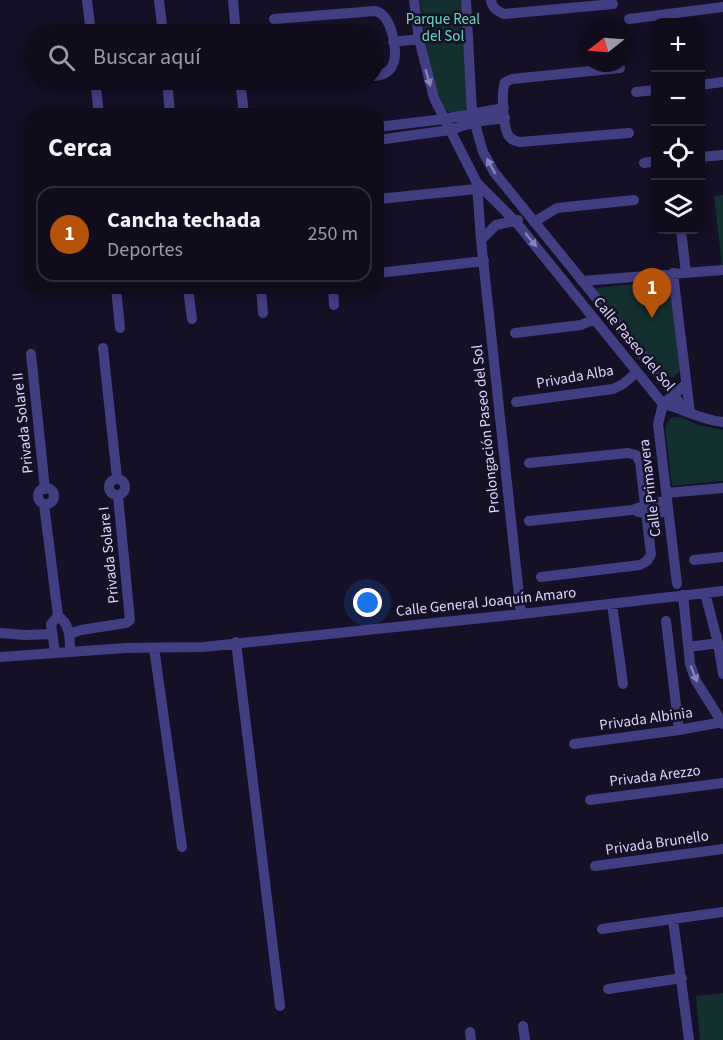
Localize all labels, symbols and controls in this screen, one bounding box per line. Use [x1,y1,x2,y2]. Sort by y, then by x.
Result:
park label: Parque Real del Sol [406,9,480,47]
north arrow [579,18,633,72]
map controls [651,18,705,234]
button: + [651,18,705,72]
search box [24,24,384,90]
icon: search [45,41,78,74]
text: Buscar aquí [93,41,201,73]
one-way arrow [424,69,433,87]
button: − [651,72,705,126]
button: locate [651,126,705,180]
text: Cerca [48,129,112,166]
one-way arrow [486,157,496,174]
button: layers [651,180,705,234]
text: Cancha techada [107,204,261,236]
text: 1 [64,220,75,248]
text: 250 m [308,220,358,248]
one-way arrow [524,232,537,248]
text: Deportes [107,236,183,264]
pin: 1 [632,268,672,318]
street label: Calle Paseo del Sol [588,292,680,396]
street label: Prolongación Paseo del Sol [467,343,505,514]
street label: Privada Alba [535,360,615,394]
street label: Privada Solare II [7,371,39,475]
street label: Calle Primavera [634,438,666,538]
street label: Privada Solare I [93,505,125,605]
street label: Calle General Joaquín Amaro [395,582,577,622]
your location [353,588,382,617]
one-way arrow [689,665,699,683]
street label: Privada Albinia [598,702,694,736]
street label: Privada Arezzo [608,760,702,792]
street label: Privada Brunello [604,825,710,861]

